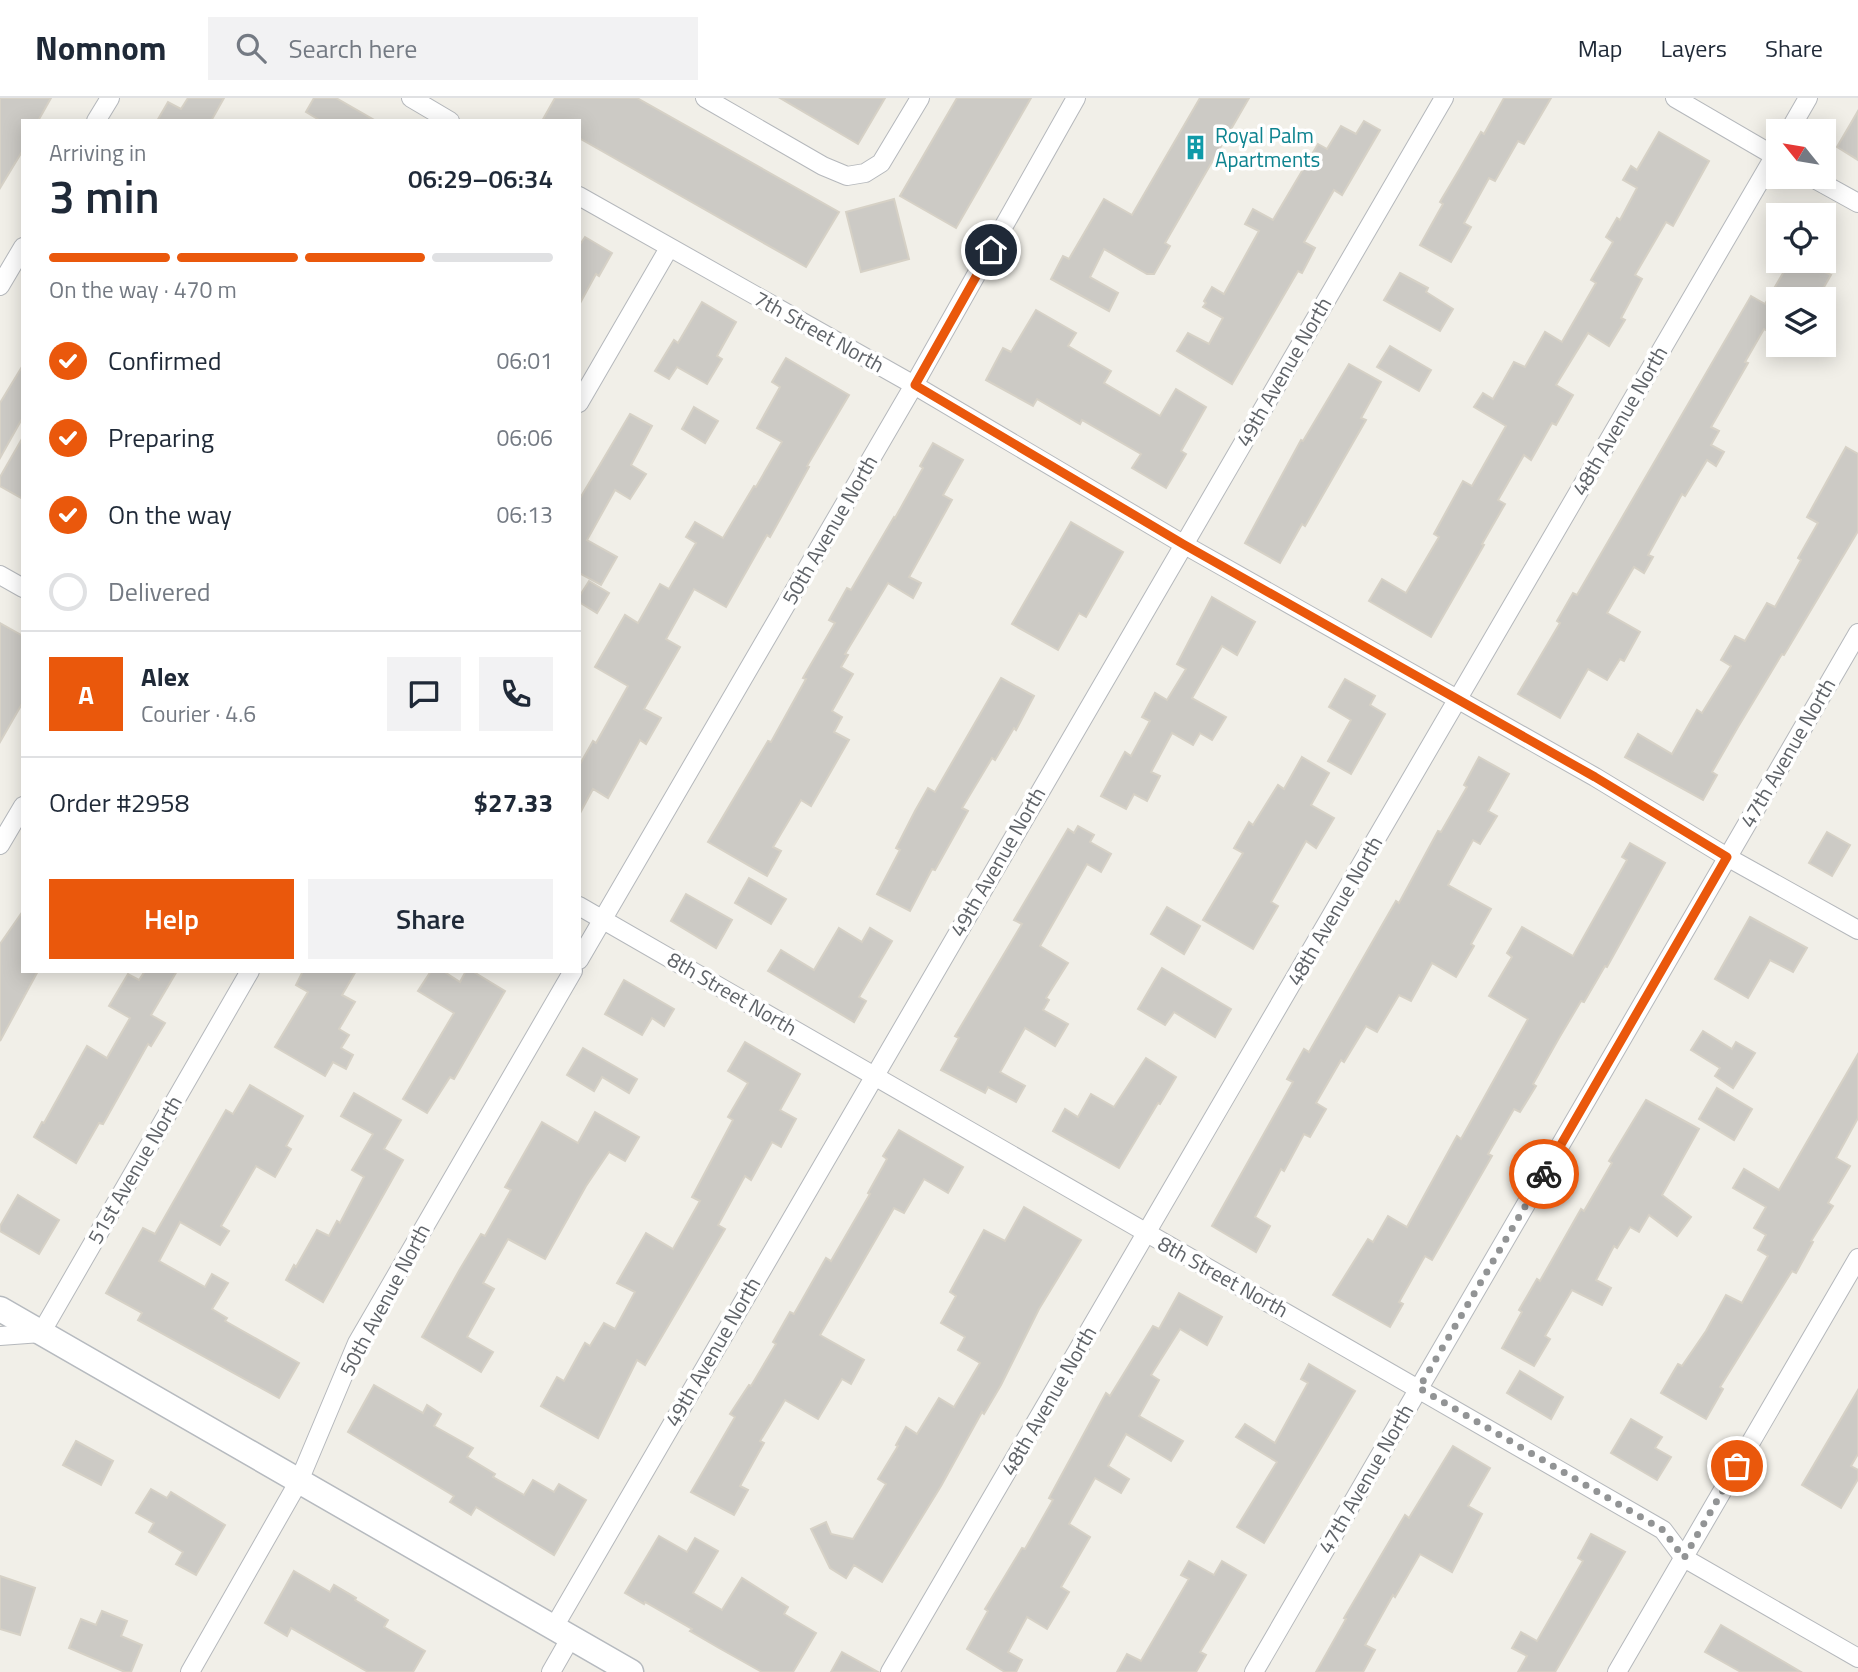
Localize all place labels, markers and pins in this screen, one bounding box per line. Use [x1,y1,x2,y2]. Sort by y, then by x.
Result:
place label: Royal Palm Apartments [1215,119,1320,175]
building icon: Royal Palm Apartments [1181,134,1209,162]
pin [961,220,1021,280]
pin [1707,1436,1767,1496]

